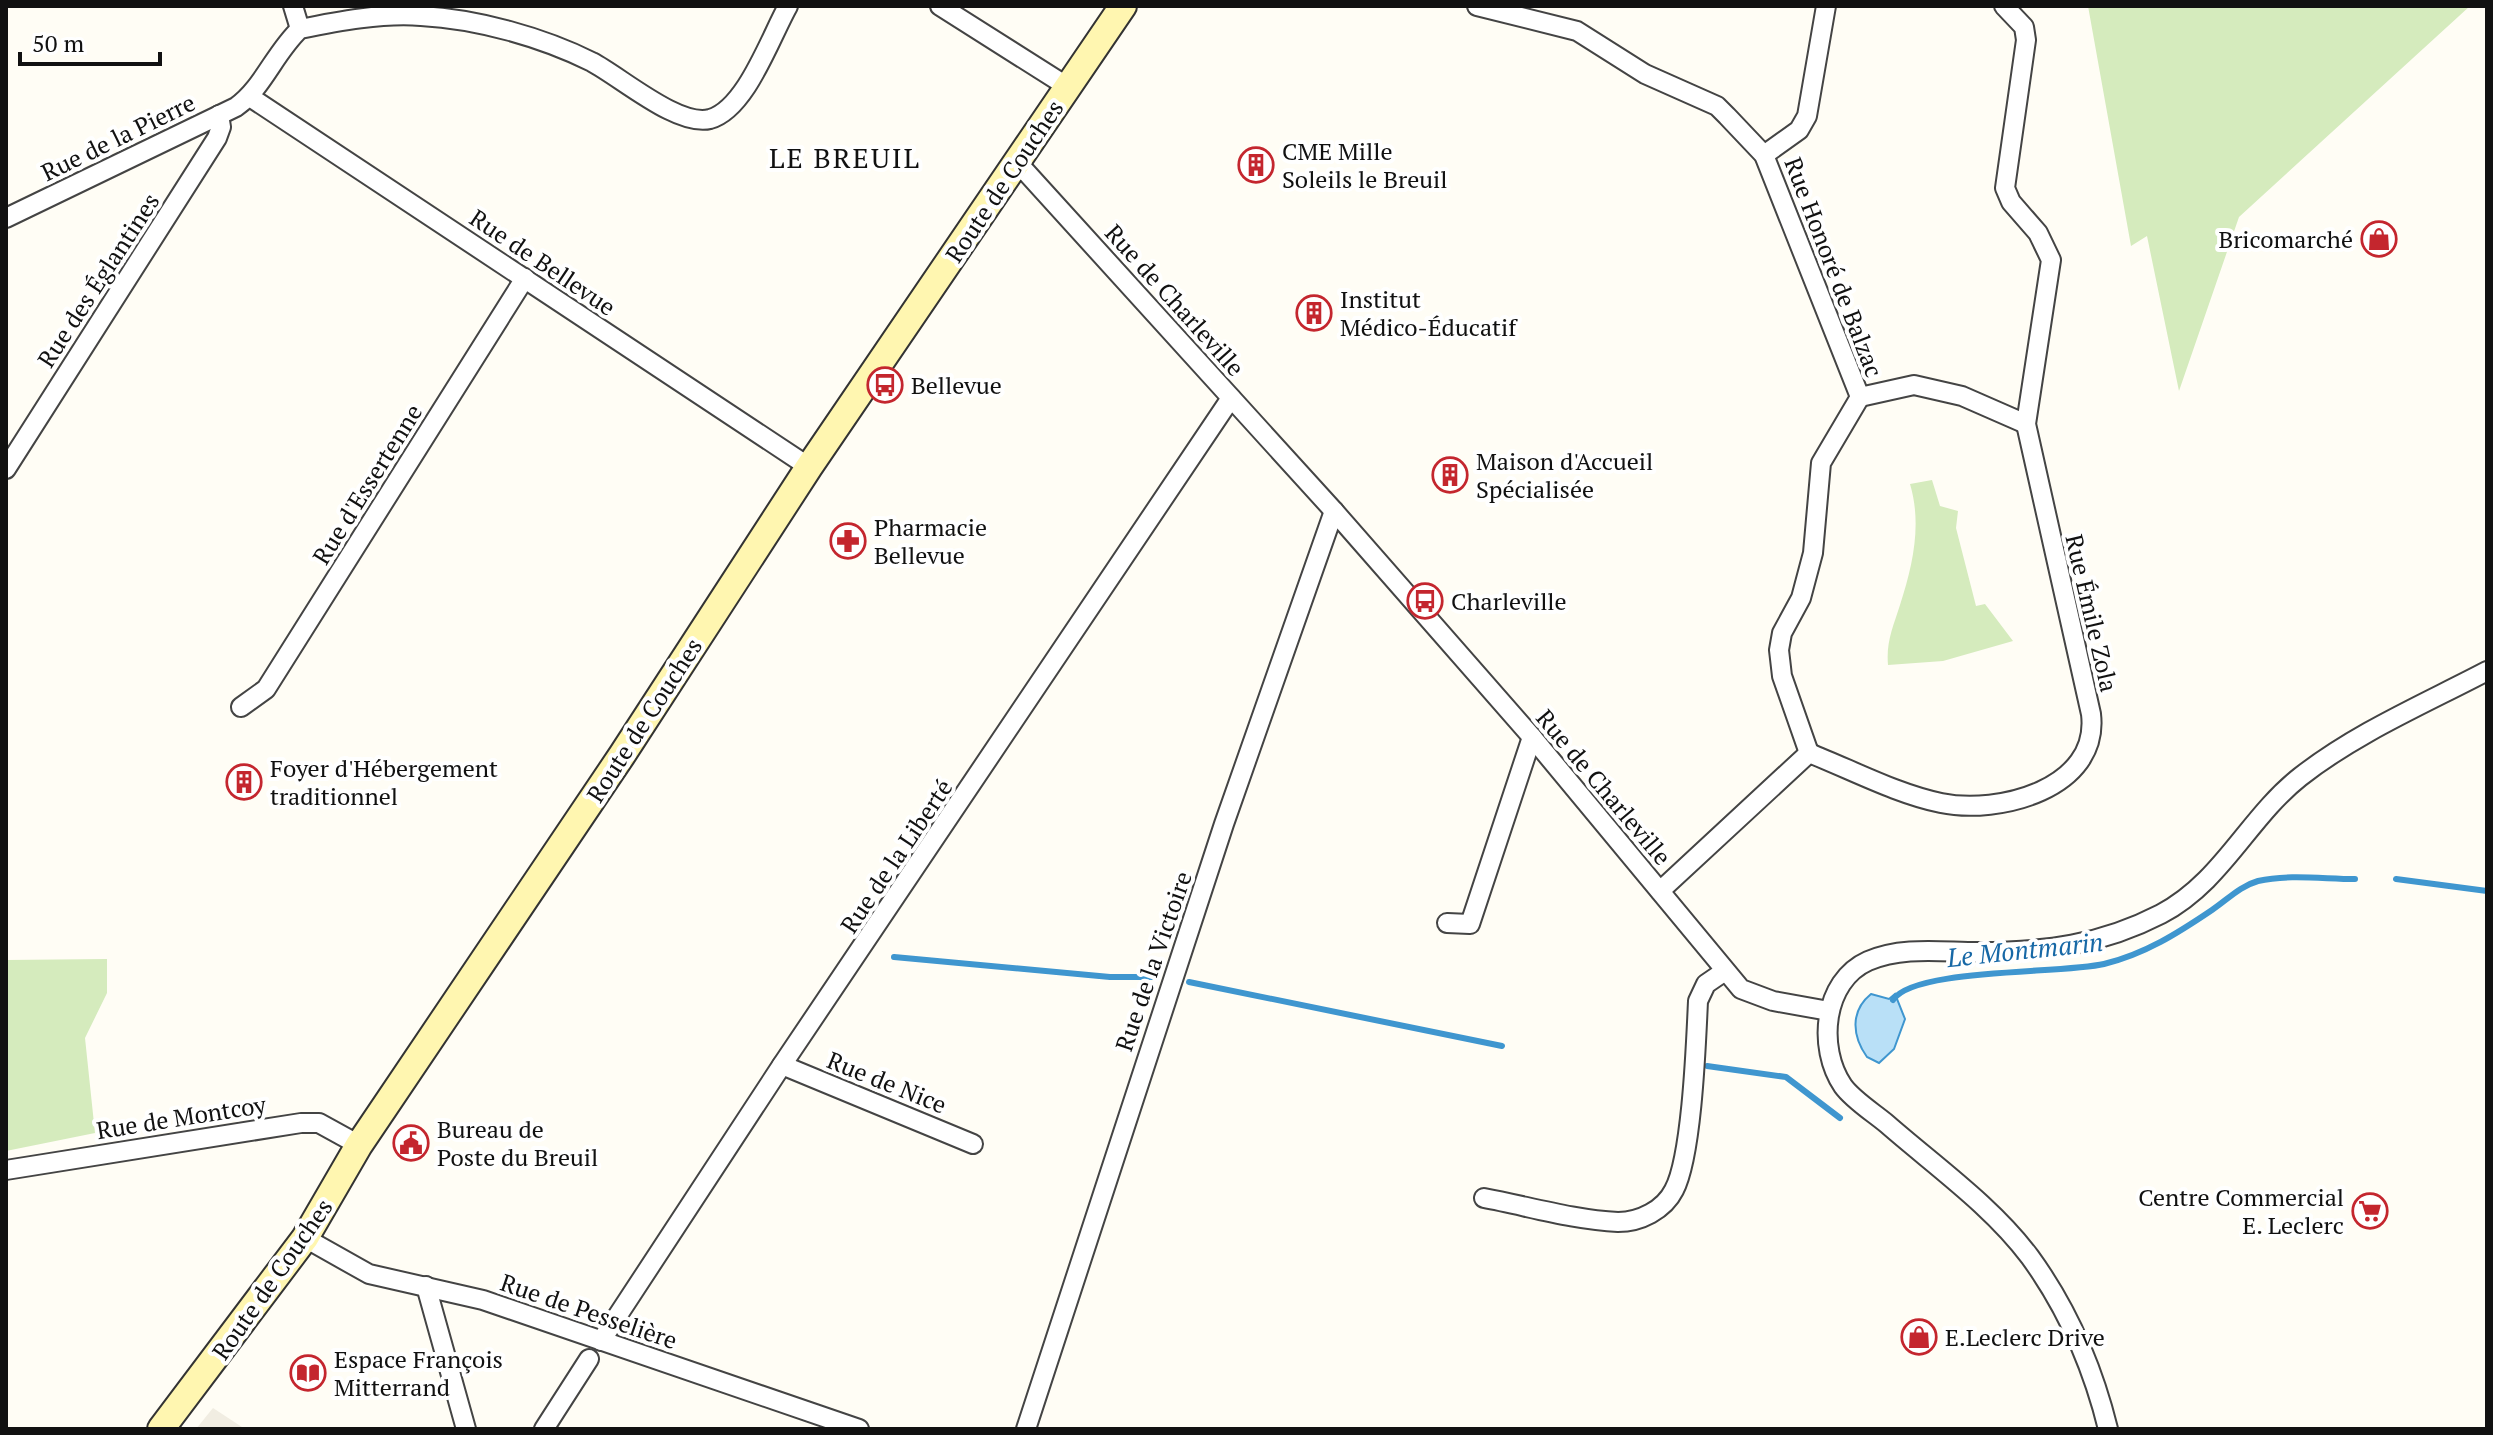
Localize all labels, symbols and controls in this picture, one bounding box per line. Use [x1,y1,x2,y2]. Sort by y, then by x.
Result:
scale bar [20,16,160,66]
text: 50 m [32,27,84,59]
street label: Rue de la Pierre [36,86,200,188]
street label: Route de Couches [938,93,1070,269]
place label: CME Mille Soleils le Breuil [1282,135,1448,195]
district label: LE BREUIL [769,139,921,176]
building icon: CME Mille Soleils le Breuil [1237,146,1275,184]
street label: Rue Honoré de Balzac [1777,153,1891,381]
street label: Rue des Églantines [30,187,166,373]
street label: Rue de Bellevue [464,201,622,323]
street label: Rue de Charleville [1098,217,1252,383]
shop icon: Bricomarché [2360,220,2398,258]
place label: Bricomarché [2218,223,2353,255]
place label: Institut Médico-Éducatif [1340,283,1518,343]
building icon: Institut Médico-Éducatif [1295,294,1333,332]
bus stop icon: Bellevue [866,366,904,404]
place label: Bellevue [911,369,1002,401]
street label: Rue d'Essertenne [305,398,429,570]
place label: Maison d'Accueil Spécialisée [1476,445,1653,505]
building icon: Maison d'Accueil Spécialisée [1431,456,1469,494]
place label: Pharmacie Bellevue [874,511,987,571]
pharmacy icon: Pharmacie Bellevue [829,522,867,560]
street label: Rue Émile Zola [2058,531,2126,695]
bus stop icon: Charleville [1406,582,1444,620]
place label: Charleville [1451,585,1567,617]
street label: Route de Couches [579,632,709,808]
street label: Rue de Charleville [1529,702,1679,872]
place label: Foyer d'Hébergement traditionnel [270,752,498,812]
building icon: Foyer d'Hébergement traditionnel [225,763,263,801]
street label: Rue de la Liberté [833,773,959,939]
street label: Rue de la Victoire [1107,867,1199,1055]
water label: Le Montmarin [1944,924,2105,974]
street label: Rue de Nice [823,1044,951,1120]
street label: Rue de Montcoy [94,1088,269,1146]
place label: Bureau de Poste du Breuil [437,1113,598,1173]
public building icon: Bureau de Poste du Breuil [392,1124,430,1162]
place label: Centre Commercial E. Leclerc [2138,1181,2344,1241]
street label: Route de Couches [205,1192,339,1366]
supermarket icon: Centre Commercial E. Leclerc [2351,1192,2389,1230]
street label: Rue de Pesselière [497,1266,681,1356]
shop icon: E.Leclerc Drive [1900,1318,1938,1356]
place label: E.Leclerc Drive [1945,1321,2105,1353]
place label: Espace François Mitterrand [334,1343,503,1403]
library icon: Espace François Mitterrand [289,1354,327,1392]

